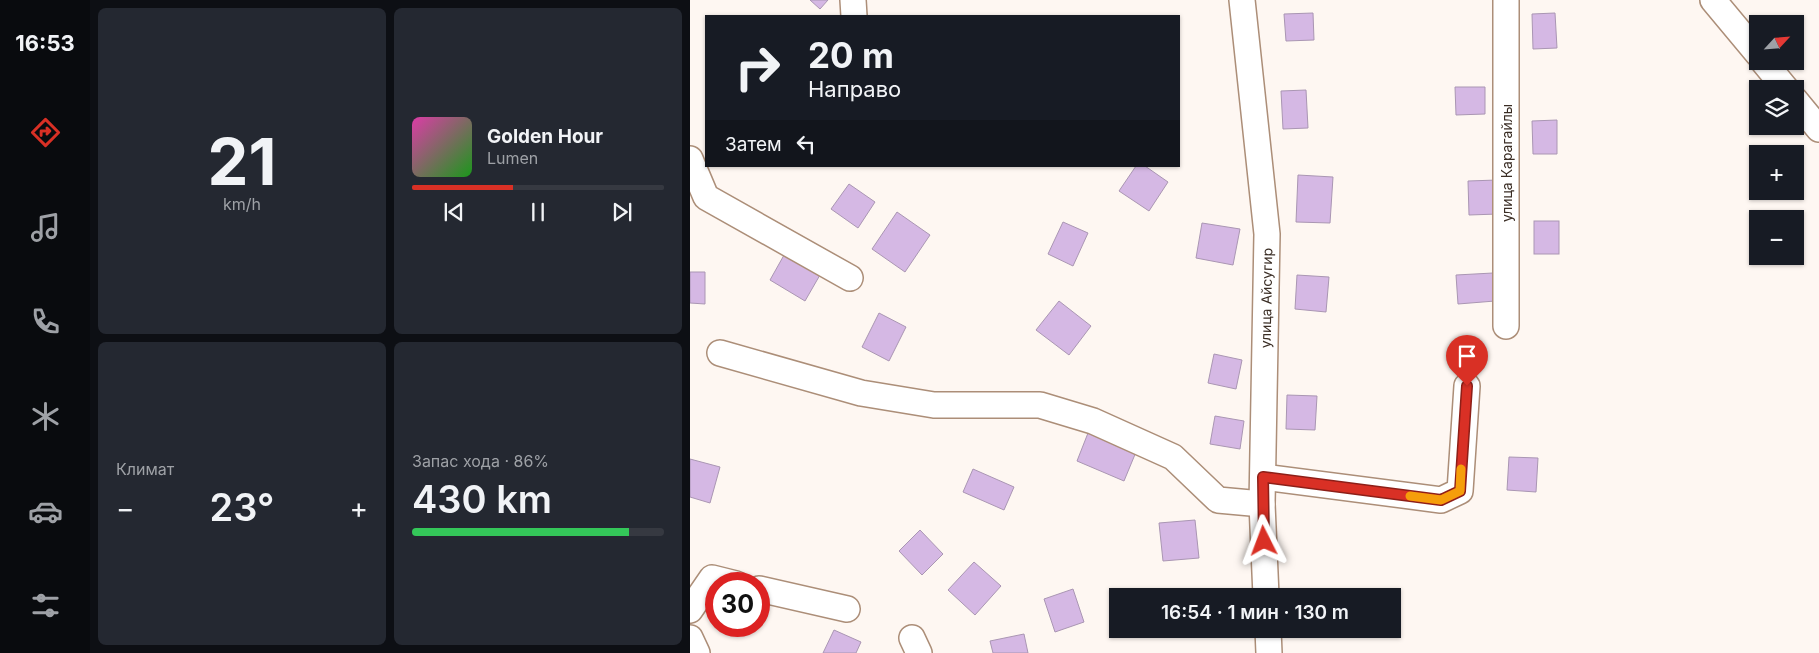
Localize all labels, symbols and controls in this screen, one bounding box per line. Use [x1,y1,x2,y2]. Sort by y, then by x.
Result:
north arrow [1749,15,1804,70]
map controls [1749,15,1804,265]
text: 16:53 [15,30,75,56]
text: 20 m [808,34,894,76]
icon: right [725,35,790,100]
text: Направо [808,76,901,102]
button: layers [1749,80,1804,135]
street label: улица Карагайлы [1498,104,1515,222]
icon: directions [28,115,63,150]
text: 21 [208,122,276,201]
text: Golden Hour [487,125,603,148]
icon: left [792,130,820,158]
text: Затем [725,133,782,156]
button: + [1749,145,1804,200]
text: Lumen [487,148,538,168]
text: km/h [223,194,261,214]
icon: previous [440,198,468,226]
icon: pause [524,198,552,226]
icon: next [608,198,636,226]
icon: music [28,210,63,245]
button: − [1749,210,1804,265]
street label: улица Айсугир [1257,248,1275,348]
icon: phone [28,304,63,339]
pin [1446,335,1488,386]
icon: arrive [1453,342,1481,370]
icon: climate [28,399,63,434]
text: Запас хода · 86% [412,451,549,471]
text: Климат [116,459,174,479]
text: 430 km [412,476,552,522]
text: 23° [210,484,274,530]
text: − [116,491,135,525]
text: + [349,491,368,525]
icon: car [28,494,63,529]
position arrow [1237,514,1289,566]
speed limit sign: 30 [705,572,770,637]
icon: filters [28,588,63,623]
text: 16:54 · 1 мин · 130 m [1161,601,1349,624]

